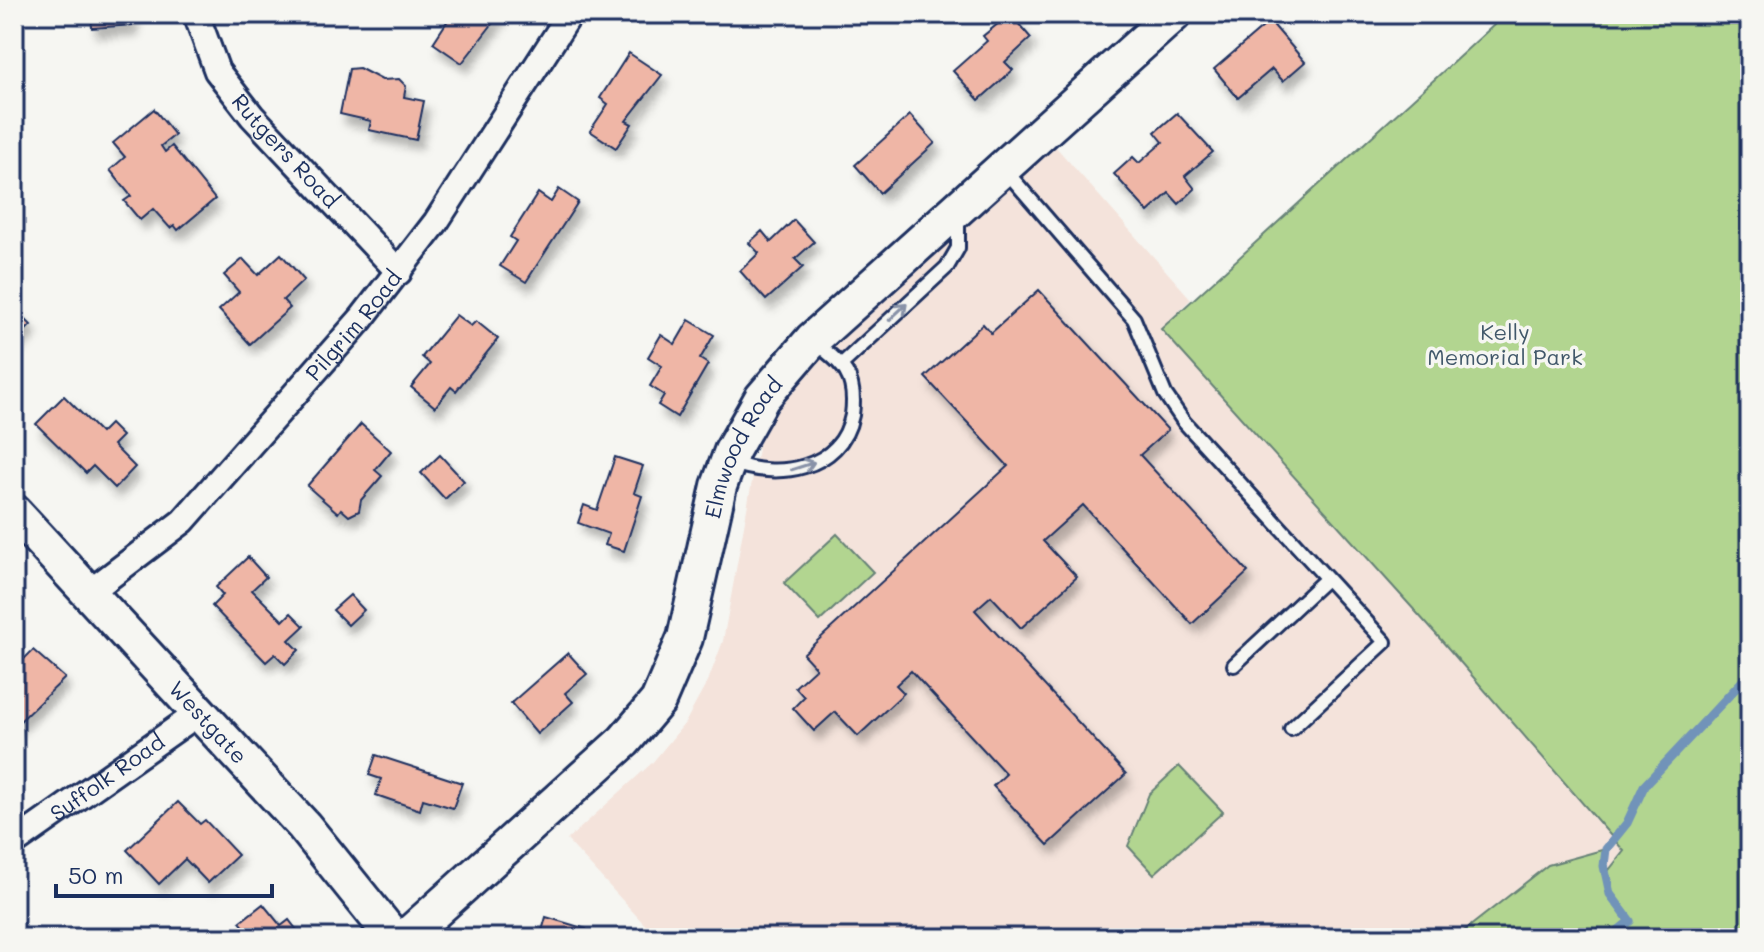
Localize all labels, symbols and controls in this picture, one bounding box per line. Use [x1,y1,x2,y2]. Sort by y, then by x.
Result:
street label: Rutgers Road [226,87,346,214]
street label: Pilgrim Road [298,264,408,387]
one-way arrow [888,303,908,322]
park label: Kelly Memorial Park [1427,317,1583,371]
street label: Elmwood Road [697,370,788,521]
one-way arrow [790,458,816,473]
street label: Westgate [163,674,254,769]
street label: Suffolk Road [44,727,170,827]
scale bar [56,848,272,898]
text: 50 m [68,859,124,890]

